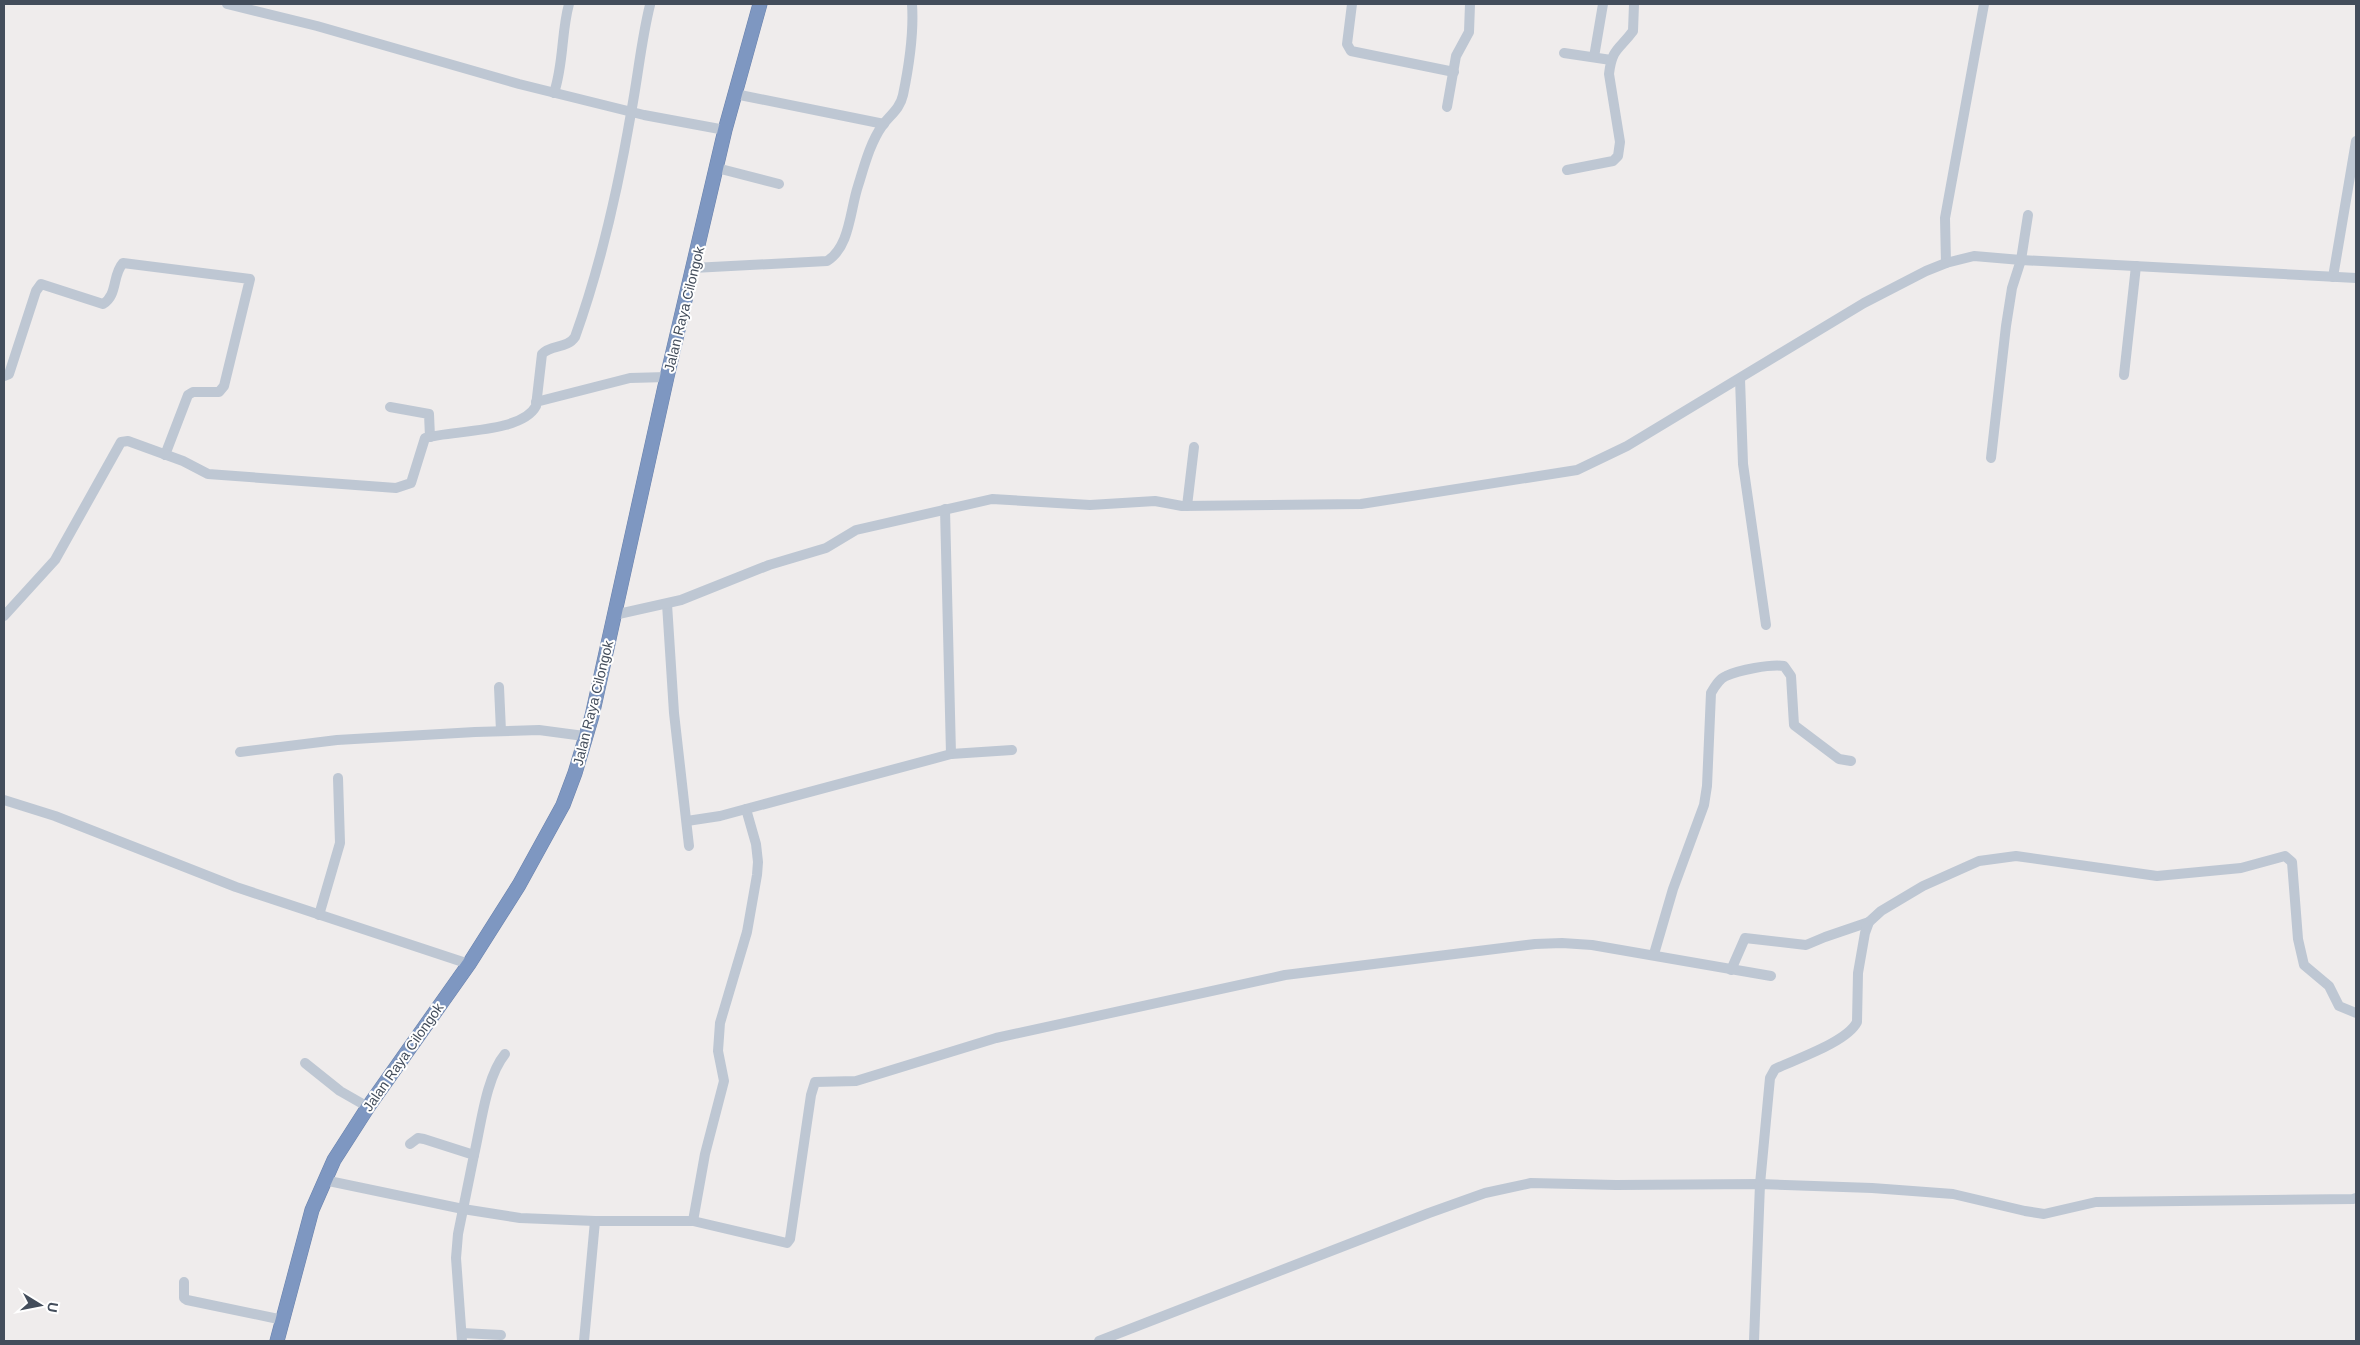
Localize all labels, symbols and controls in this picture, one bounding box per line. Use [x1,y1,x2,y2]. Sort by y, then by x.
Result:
street label: Jalan Raya Cilongok [661,244,708,373]
street label: Jalan Raya Cilongok [570,638,617,767]
street label: Jalan Raya Cilongok [360,999,447,1114]
north arrow [15,1280,65,1330]
text: U [44,1301,62,1314]

